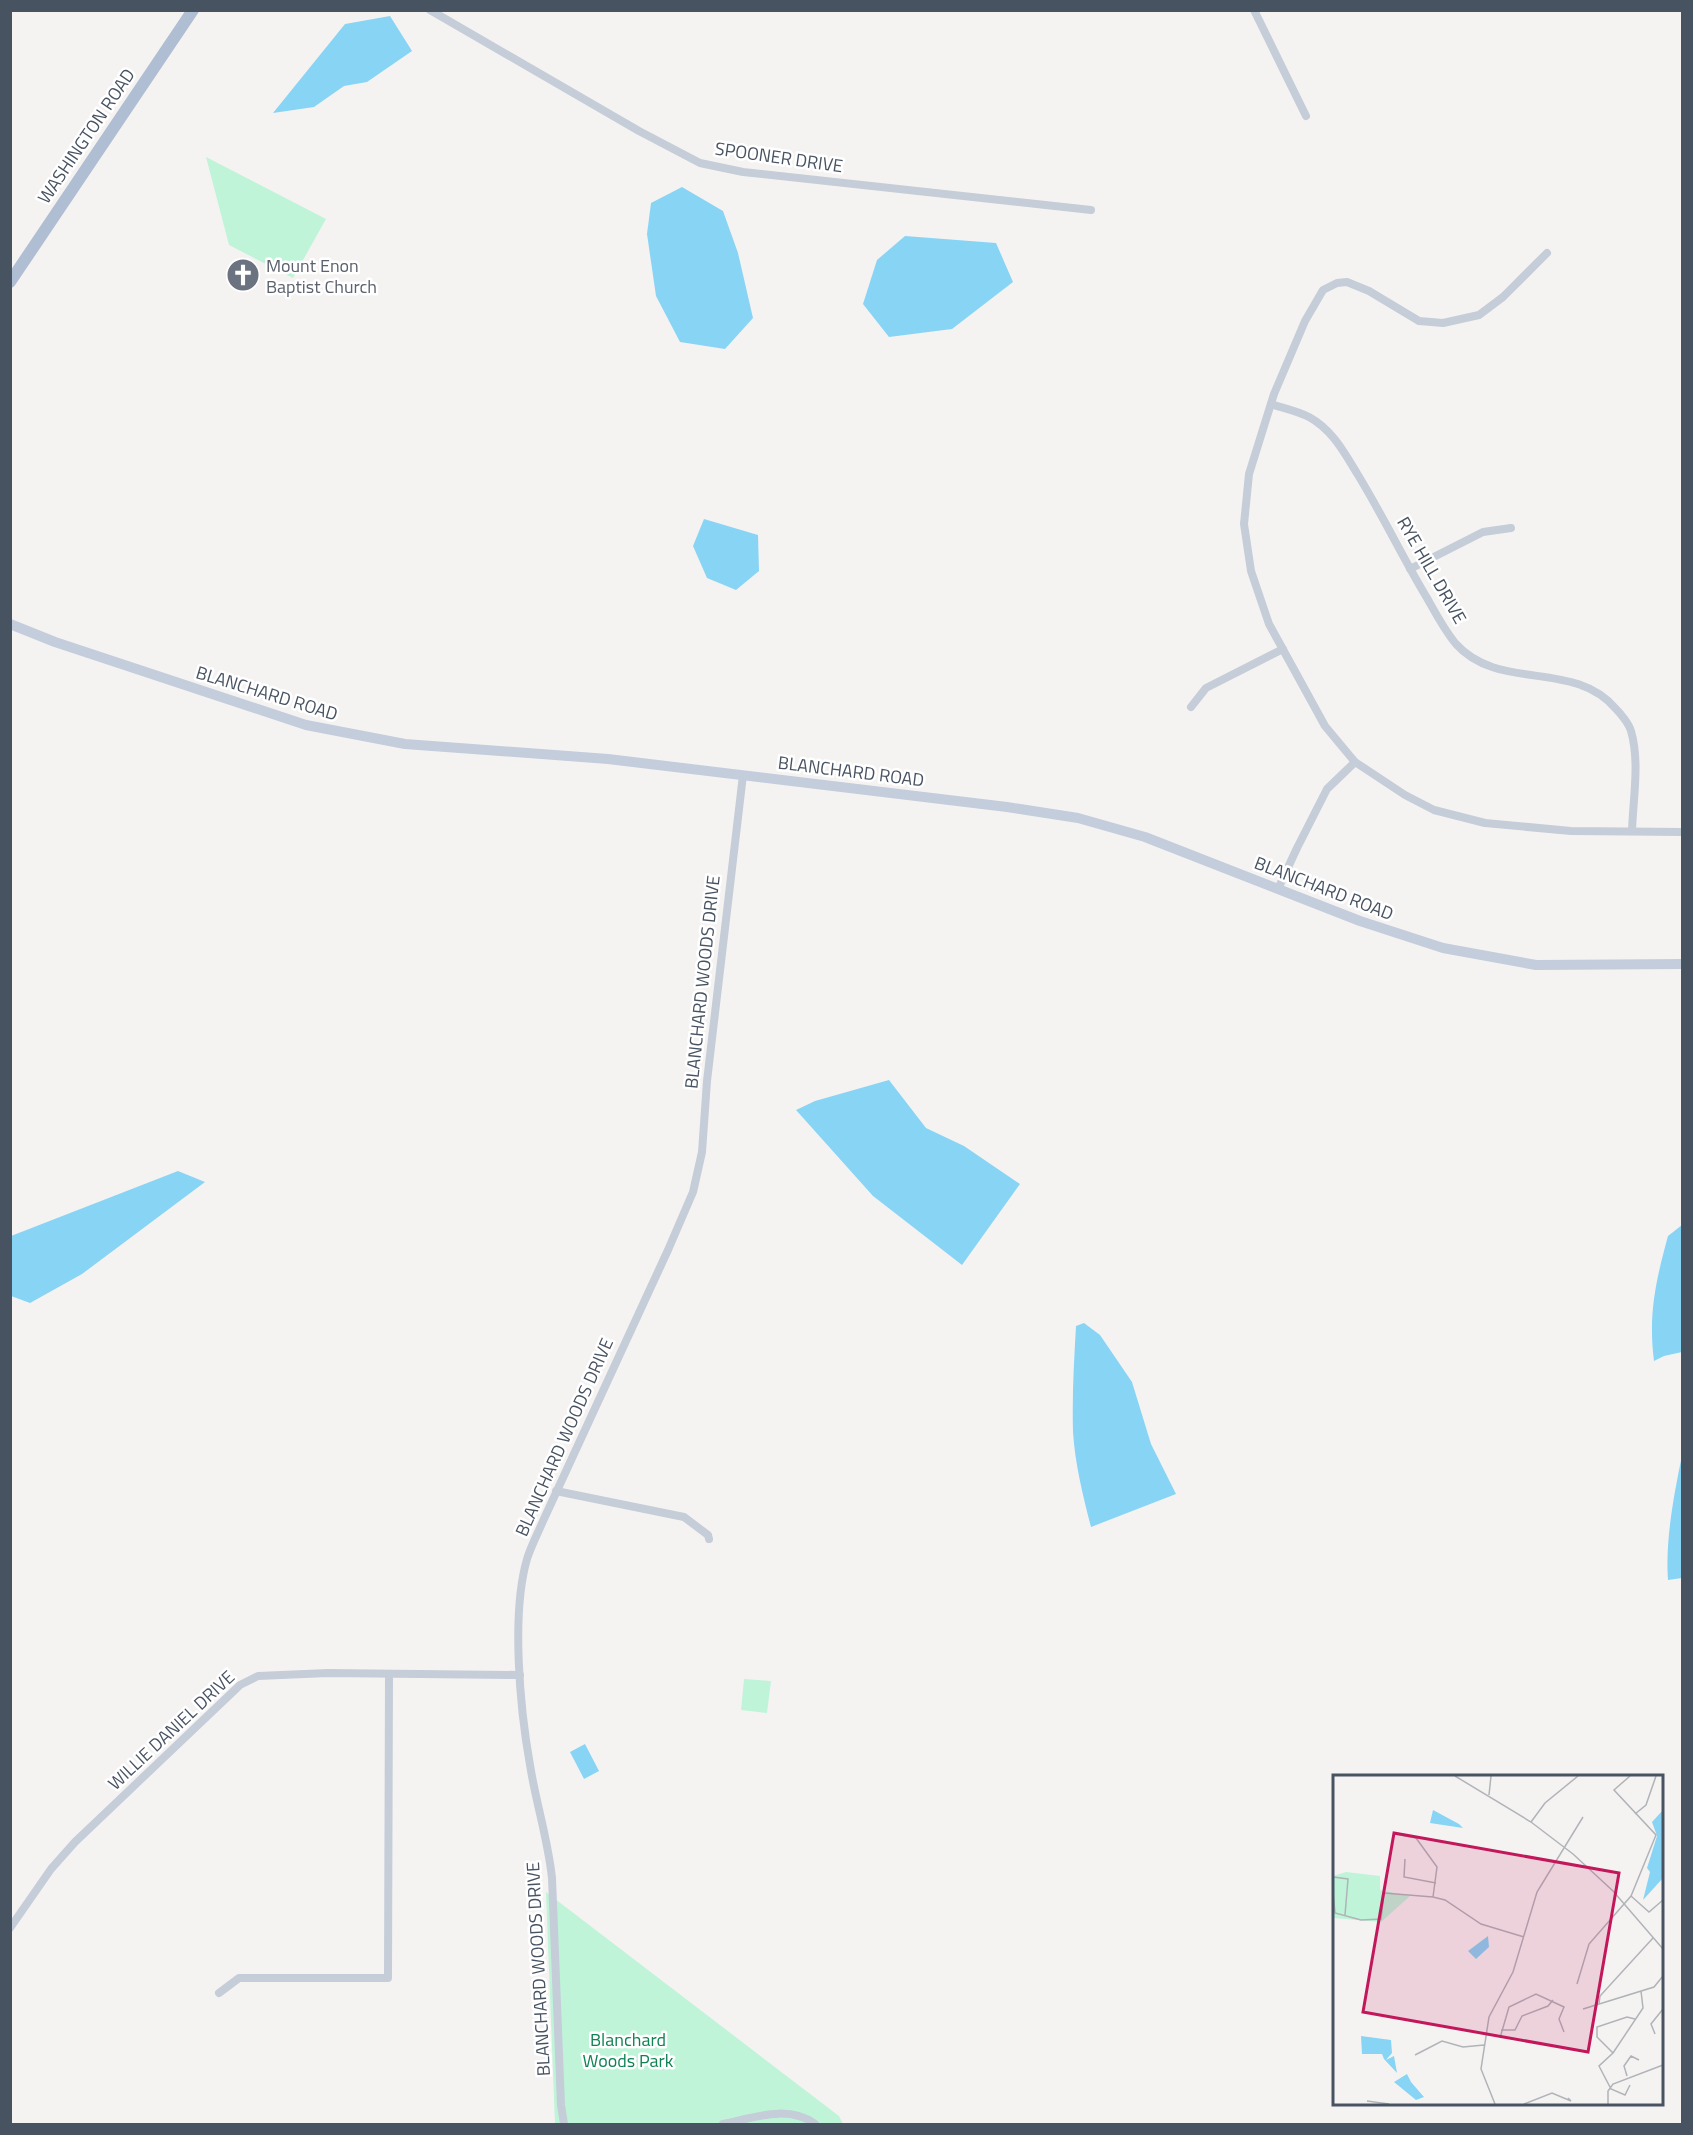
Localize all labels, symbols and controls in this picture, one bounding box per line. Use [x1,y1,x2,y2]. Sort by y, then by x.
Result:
street label: WASHINGTON ROAD [31,63,141,209]
street label: SPOONER DRIVE [713,135,845,179]
place label: Mount Enon Baptist Church [266,252,377,300]
church icon: Mount Enon Baptist Church [225,257,261,293]
street label: RYE HILL DRIVE [1390,511,1474,629]
street label: BLANCHARD ROAD [193,659,341,727]
street label: BLANCHARD ROAD [776,749,926,793]
street label: BLANCHARD ROAD [1251,849,1397,927]
street label: BLANCHARD WOODS DRIVE [677,874,727,1090]
street label: BLANCHARD WOODS DRIVE [508,1333,620,1540]
street label: WILLIE DANIEL DRIVE [102,1664,240,1796]
inset map [1333,1775,1663,2105]
street label: BLANCHARD WOODS DRIVE [519,1861,557,2077]
park label: Blanchard Woods Park [583,2026,674,2074]

